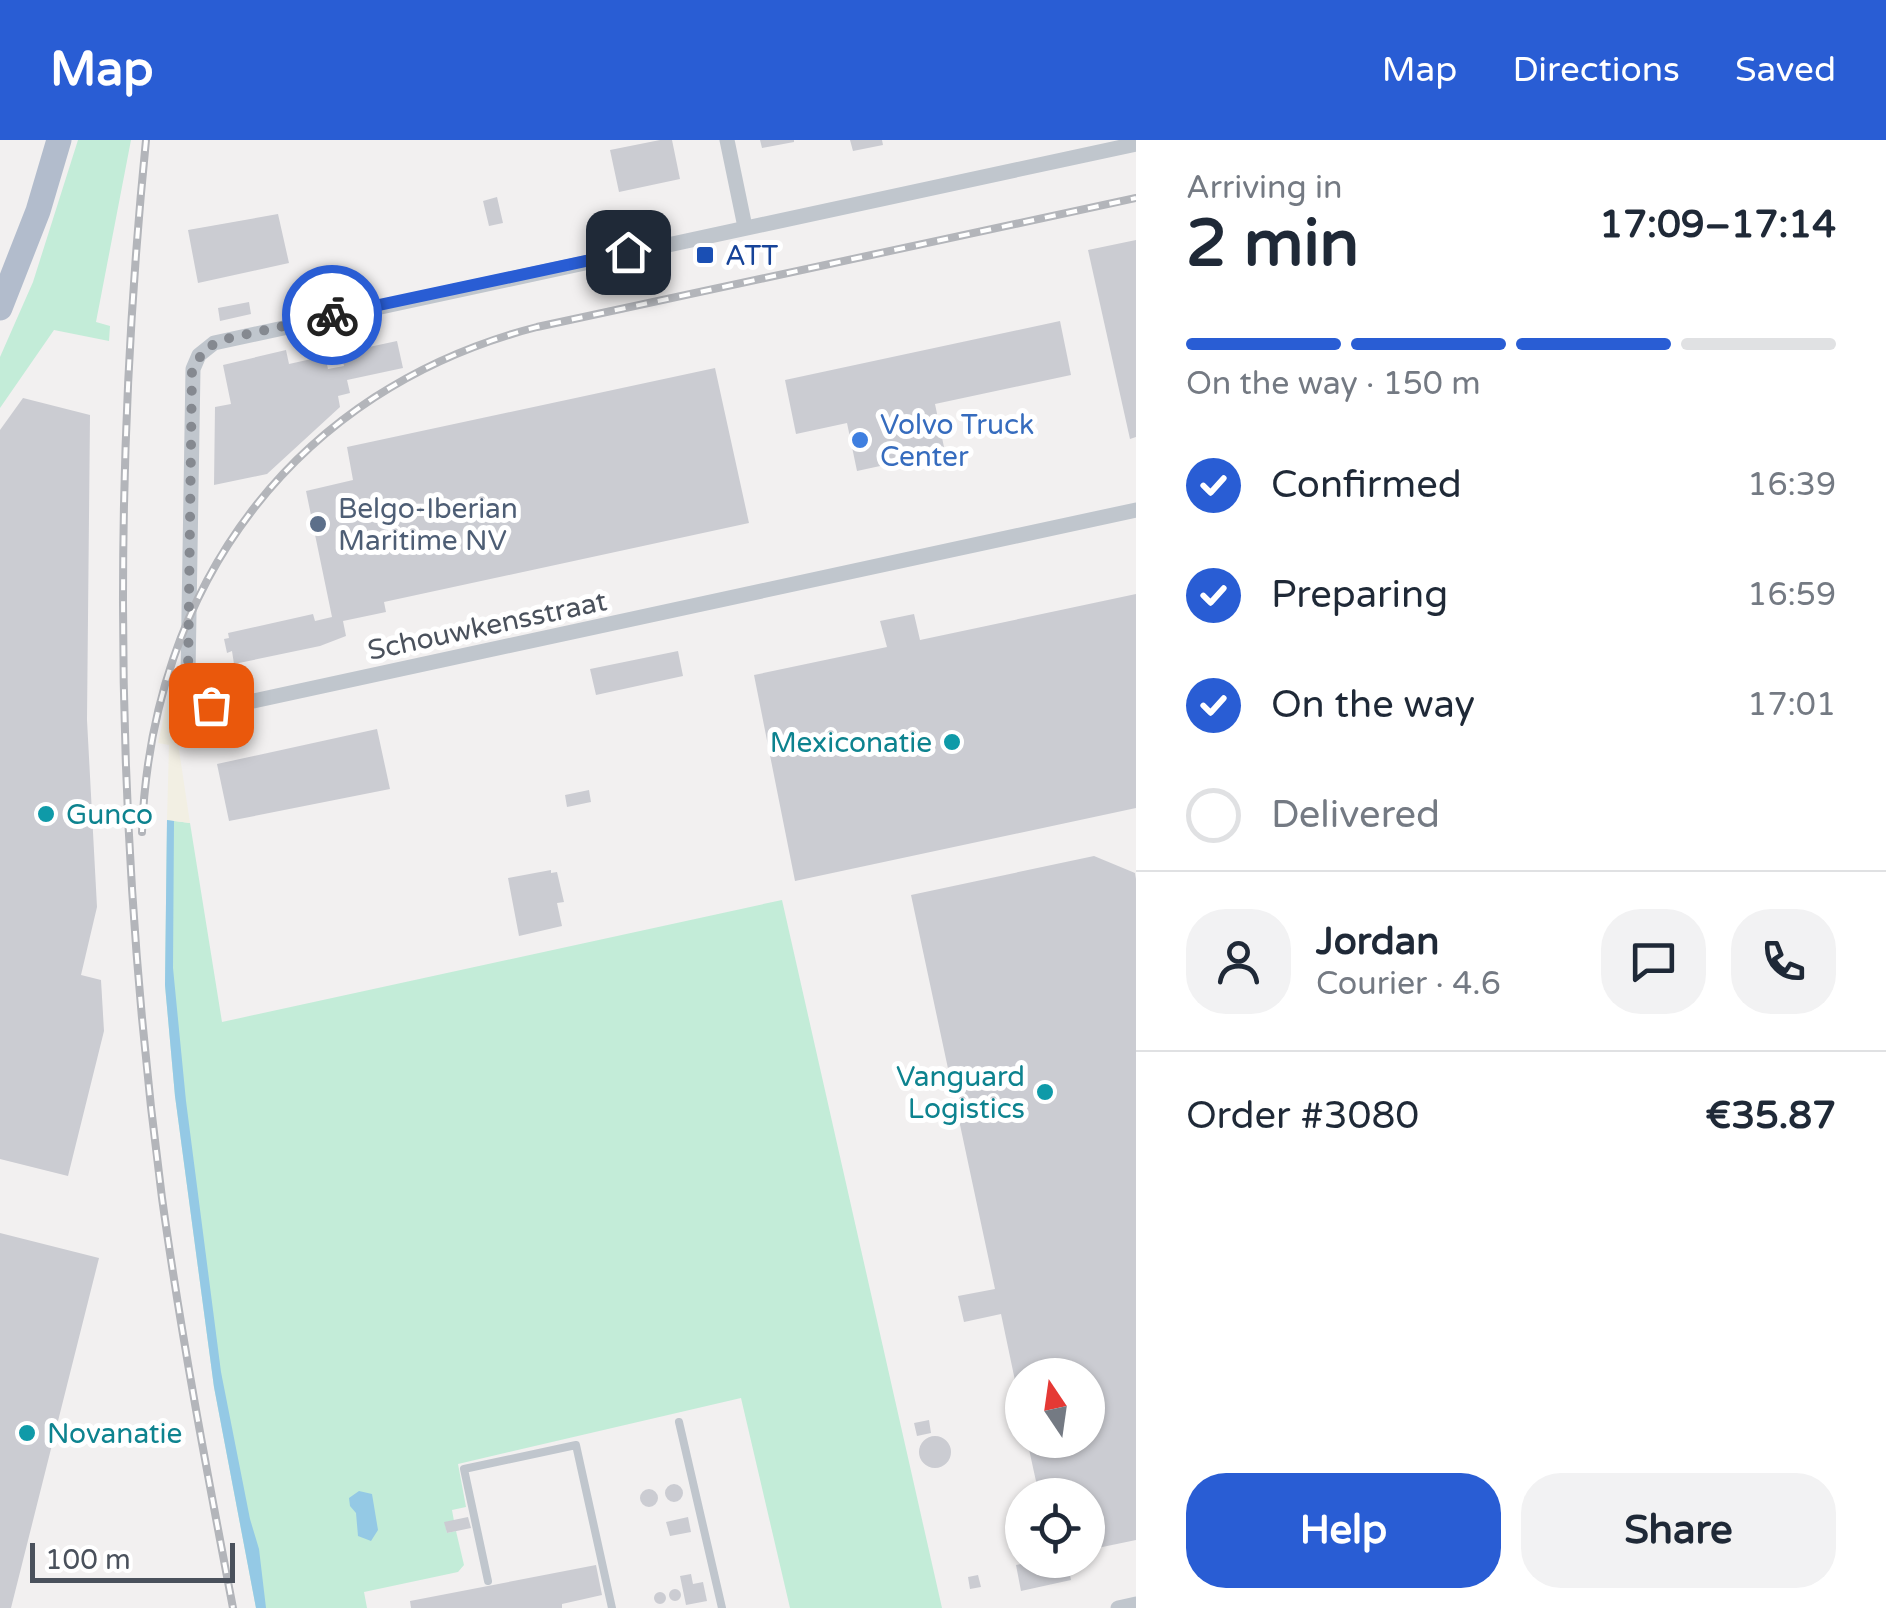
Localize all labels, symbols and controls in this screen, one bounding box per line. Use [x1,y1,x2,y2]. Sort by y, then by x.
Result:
text: Map [50,41,154,99]
text: Map [1382,49,1457,91]
text: Directions [1512,49,1680,91]
text: Saved [1735,49,1836,91]
text: Arriving in [1186,169,1343,207]
text: 17:09–17:14 [1599,202,1836,248]
text: 2 min [1186,205,1359,284]
pin [586,210,671,295]
icon: home [601,225,656,280]
place label: ATT [725,239,778,273]
marker: ATT [694,244,716,266]
courier [282,265,382,365]
icon: bike [305,288,360,343]
text: On the way · 150 m [1186,365,1481,403]
place label: Volvo Truck Center [880,408,1034,474]
marker: Volvo Truck Center [849,429,871,451]
icon: check [1186,458,1241,513]
text: Confirmed [1271,462,1462,508]
text: 16:39 [1747,466,1836,504]
place label: Belgo-Iberian Maritime NV [338,492,518,558]
marker: Belgo-Iberian Maritime NV [307,513,329,535]
icon: check [1186,568,1241,623]
text: Preparing [1271,572,1448,618]
text: 16:59 [1747,576,1836,614]
street label: Schouwkensstraat [365,584,610,668]
pin [169,663,254,748]
icon: bag [184,678,239,733]
icon: check [1186,678,1241,733]
text: On the way [1271,682,1475,728]
text: 17:01 [1747,686,1836,724]
place label: Mexiconatie [770,726,932,760]
marker: Mexiconatie [941,731,963,753]
text: Delivered [1271,792,1440,838]
place label: Gunco [66,798,153,832]
marker: Gunco [35,803,57,825]
button: person [1186,909,1291,1014]
button: chat [1601,909,1706,1014]
button: phone [1731,909,1836,1014]
text: Jordan [1316,919,1439,965]
text: Courier · 4.6 [1316,965,1501,1003]
place label: Vanguard Logistics [896,1060,1025,1126]
marker: Vanguard Logistics [1034,1081,1056,1103]
text: Order #3080 [1186,1093,1419,1139]
text: €35.87 [1705,1093,1836,1139]
north arrow [1005,1358,1105,1458]
map controls [1005,1358,1105,1578]
place label: Novanatie [47,1417,182,1451]
marker: Novanatie [16,1422,38,1444]
button: Help [1186,1473,1501,1588]
button: Share [1521,1473,1836,1588]
button: locate [1005,1478,1105,1578]
scale bar [30,1538,235,1582]
text: 100 m [45,1543,131,1577]

